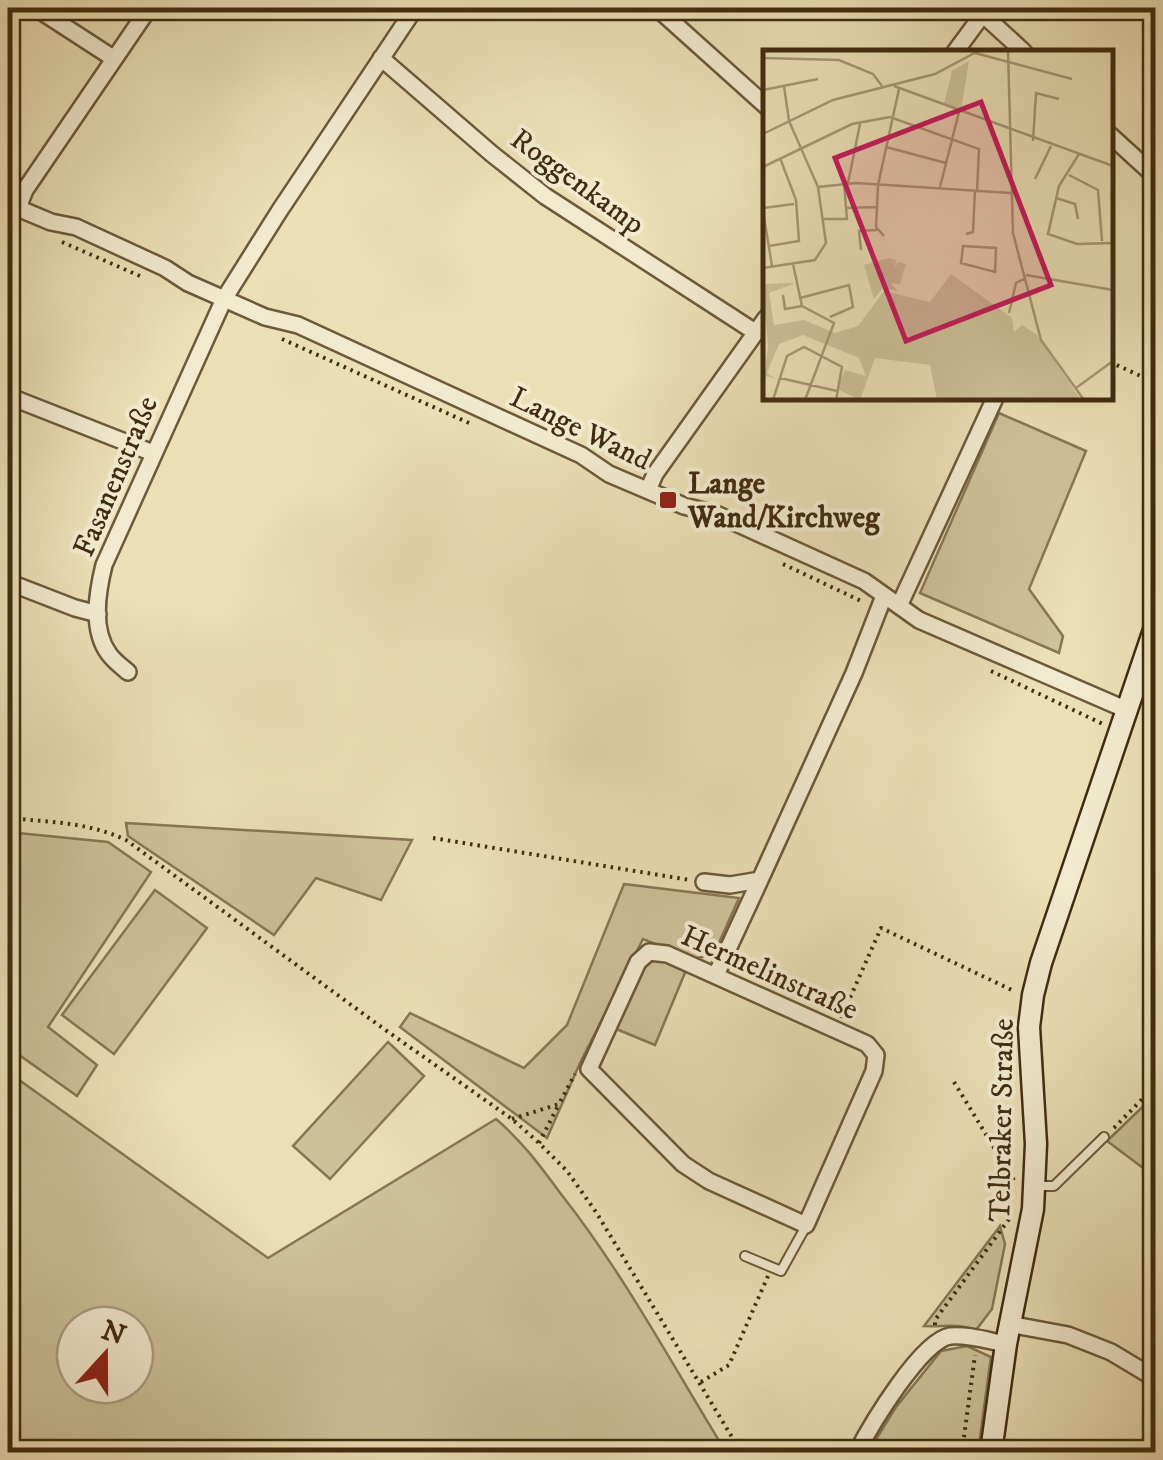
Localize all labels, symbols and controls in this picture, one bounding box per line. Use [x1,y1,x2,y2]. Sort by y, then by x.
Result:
inset map [763,50,1113,400]
street label: Roggenkamp [503,121,651,243]
street label: Lange Wand [504,379,657,479]
street label: Fasanenstraße [66,391,167,562]
place label: Lange Wand/Kirchweg [687,466,881,537]
marker: Lange Wand/Kirchweg [657,489,679,511]
street label: Hermelinstraße [675,918,864,1029]
street label: Telbraker Straße [982,1018,1023,1222]
north arrow [55,1305,155,1405]
text: N [96,1313,130,1354]

